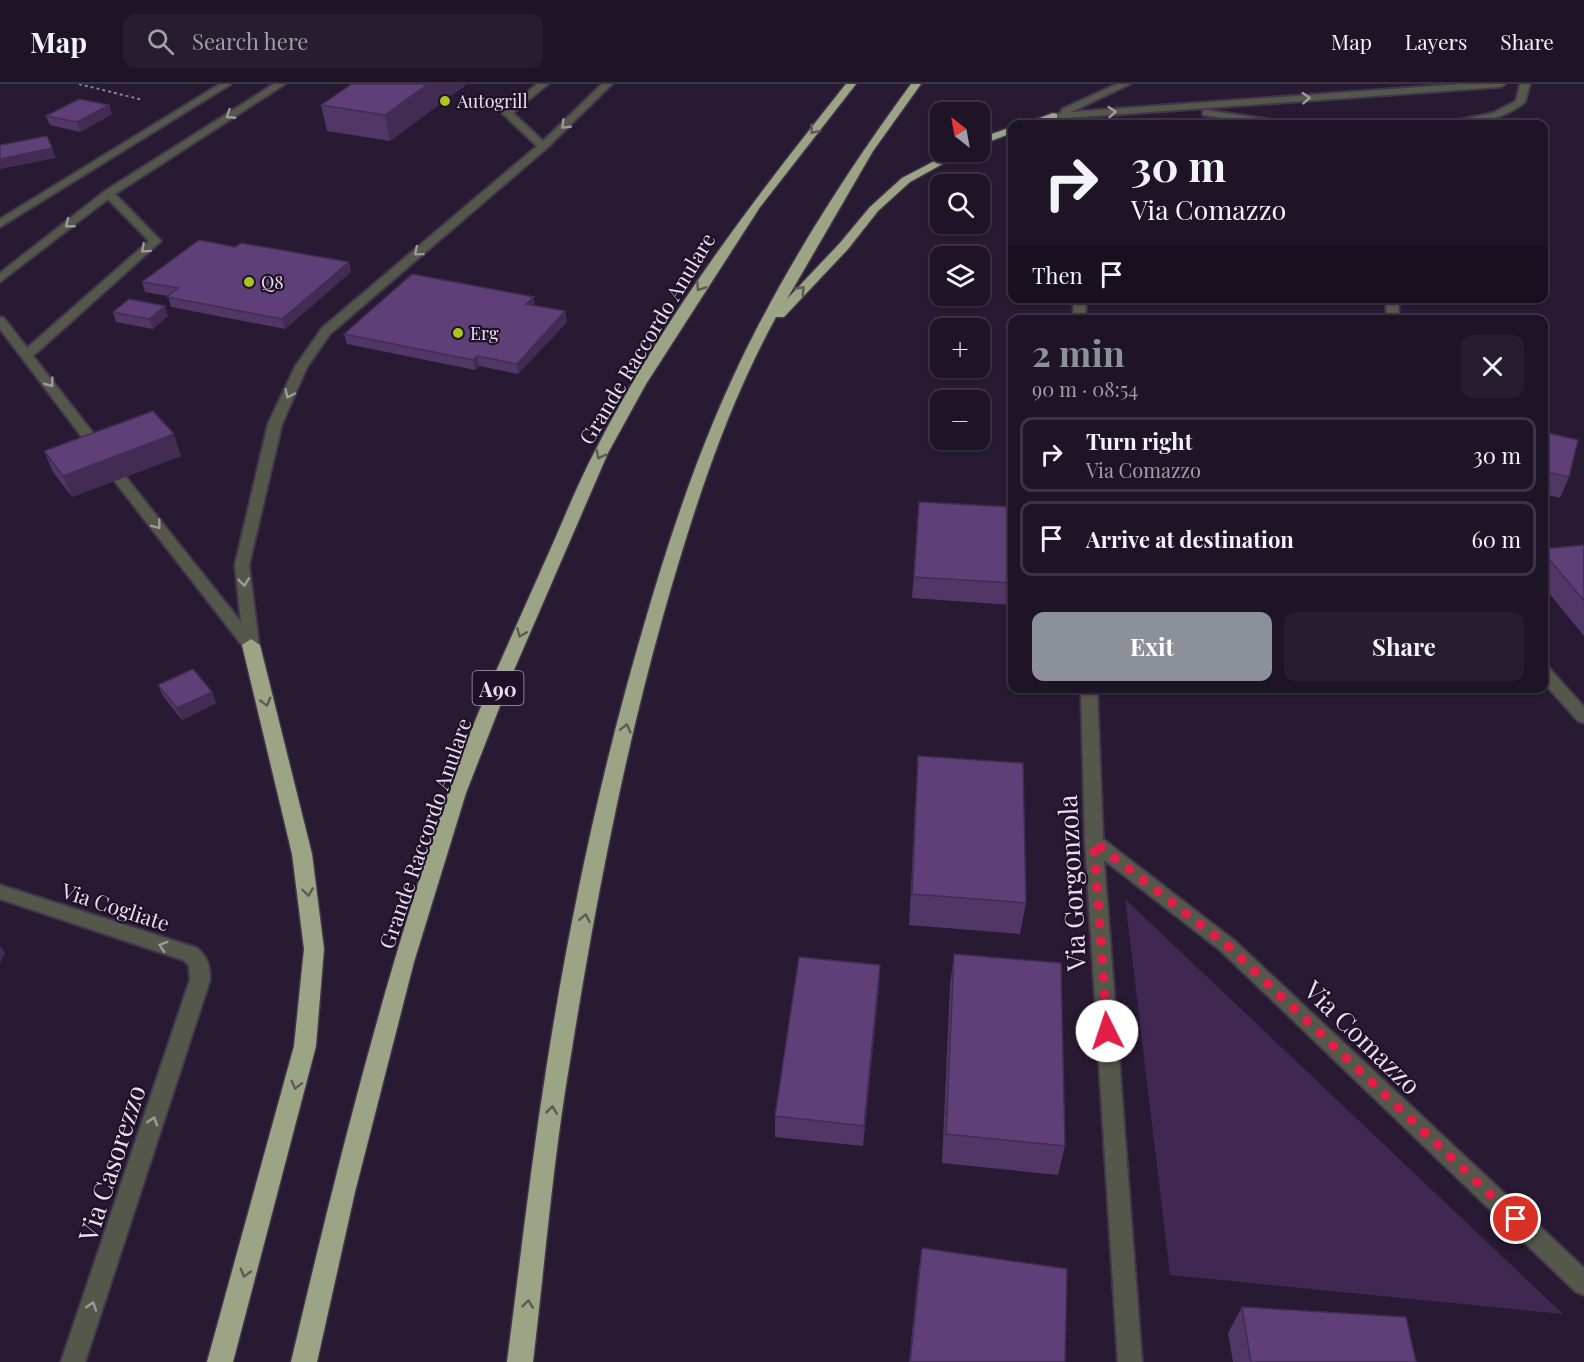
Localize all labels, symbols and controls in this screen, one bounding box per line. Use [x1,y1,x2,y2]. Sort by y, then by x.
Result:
search box [123,14,543,68]
text: Map [30,23,87,60]
icon: search [144,25,177,58]
text: Search here [192,26,308,56]
text: Map [1331,27,1372,55]
text: Layers [1405,27,1467,55]
text: Share [1500,27,1554,55]
place label: Autogrill [456,89,528,113]
one-way arrow [1302,92,1311,105]
marker: Autogrill [438,94,452,108]
north arrow [930,102,990,162]
map controls [930,102,990,450]
one-way arrow [1107,106,1116,119]
one-way arrow [226,108,236,120]
one-way arrow [562,117,573,128]
one-way arrow [810,123,821,134]
text: 30 m [1131,137,1226,193]
icon: right [1032,144,1110,222]
button: search [930,174,990,234]
text: Via Comazzo [1131,191,1286,227]
one-way arrow [64,217,75,228]
street label: Grande Raccordo Anulare [572,227,720,449]
one-way arrow [141,242,152,253]
one-way arrow [414,245,425,256]
button: layers [930,246,990,306]
icon: arrive [1095,258,1128,291]
text: Then [1032,260,1083,290]
place label: Q8 [261,270,284,294]
marker: Q8 [242,275,256,289]
one-way arrow [696,281,707,292]
one-way arrow [794,287,805,298]
button: + [930,318,990,378]
place label: Erg [470,321,499,345]
marker: Erg [451,326,465,340]
text: 2 min [1032,328,1125,376]
button: close [1461,335,1524,398]
text: 90 m · 08:54 [1032,375,1138,402]
one-way arrow [42,377,53,388]
one-way arrow [284,388,296,399]
button: − [930,390,990,450]
text: Turn right [1086,426,1192,456]
icon: right [1035,438,1068,471]
text: 30 m [1473,440,1521,470]
one-way arrow [596,449,607,459]
text: Via Comazzo [1086,456,1201,483]
one-way arrow [149,518,160,529]
icon: arrive [1035,522,1068,555]
text: Arrive at destination [1086,524,1294,554]
text: 60 m [1471,524,1521,554]
one-way arrow [237,578,249,587]
button: Exit [1032,612,1272,681]
button: Share [1284,612,1524,681]
one-way arrow [516,627,528,638]
road number: A90 [472,671,524,705]
one-way arrow [259,696,271,706]
street label: Grande Raccordo Anulare [371,714,477,952]
one-way arrow [618,723,631,733]
street label: Via Gorgonzola [1049,794,1093,973]
street label: Via Cogliate [57,875,174,937]
one-way arrow [301,887,313,897]
one-way arrow [578,914,591,924]
one-way arrow [158,940,169,953]
street label: Via Comazzo [1296,972,1429,1102]
position arrow [1075,999,1139,1063]
street label: Via Casorezzo [69,1080,153,1247]
one-way arrow [290,1080,303,1090]
one-way arrow [545,1106,558,1115]
one-way arrow [146,1116,159,1127]
pin [1490,1193,1541,1244]
icon: arrive [1499,1202,1532,1235]
one-way arrow [240,1267,252,1278]
one-way arrow [521,1299,533,1309]
one-way arrow [85,1302,97,1312]

